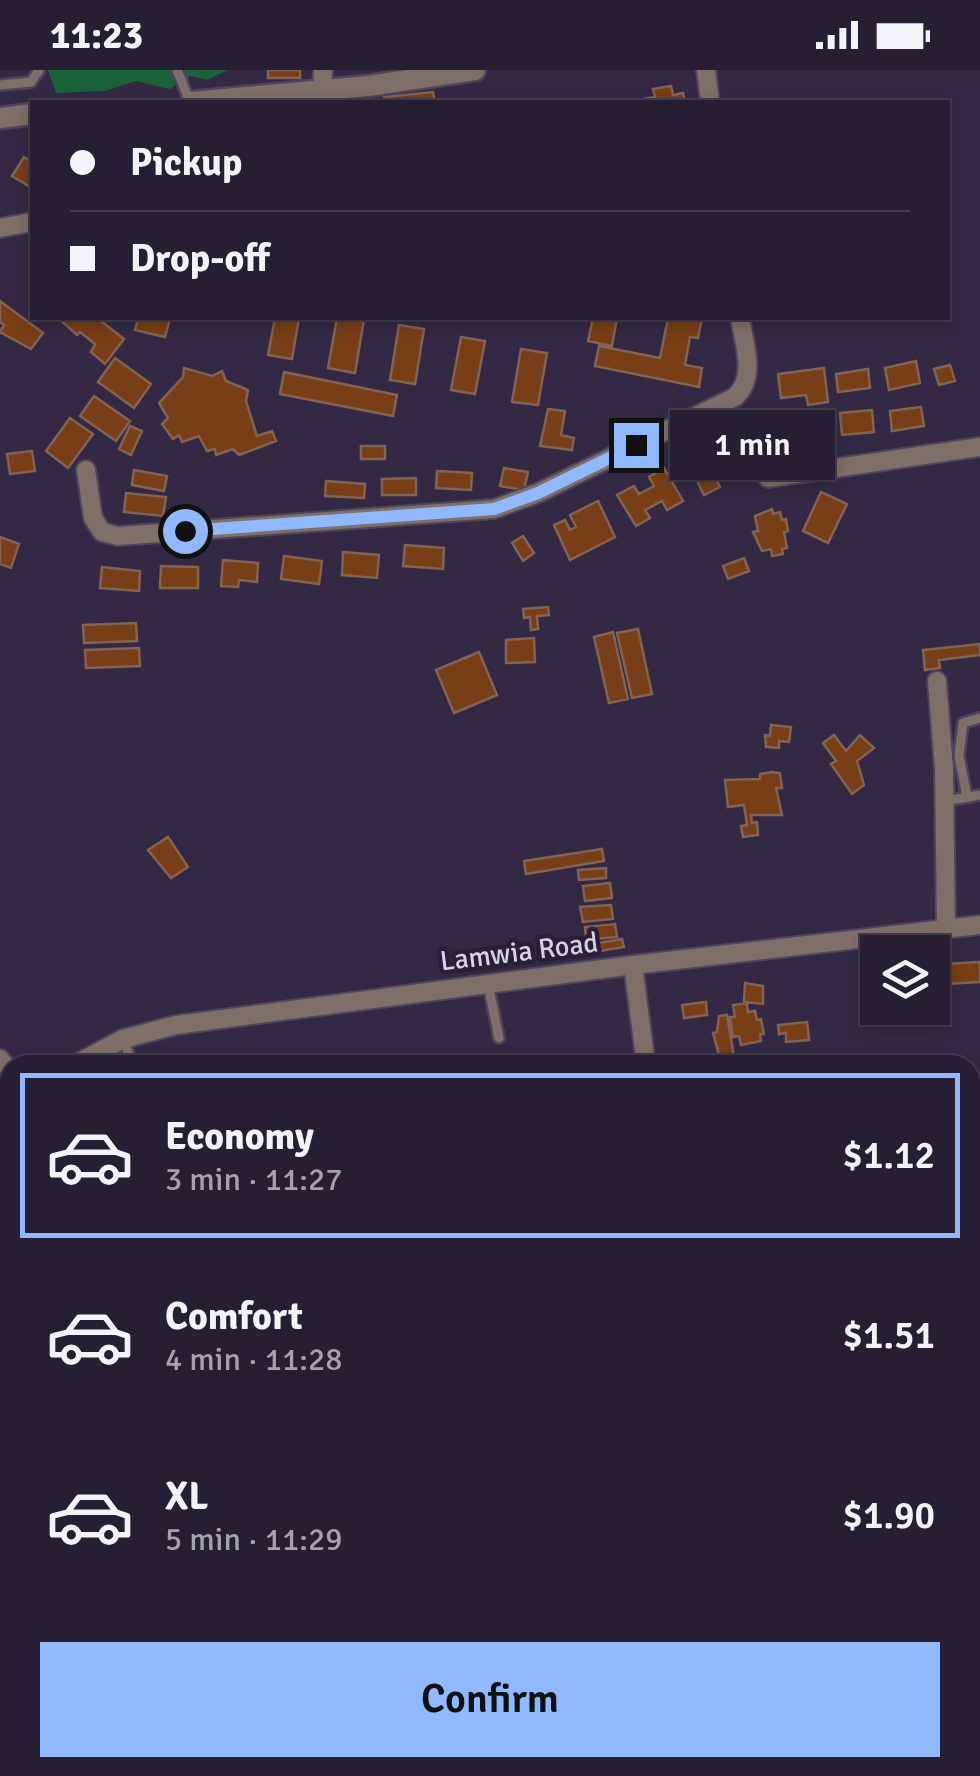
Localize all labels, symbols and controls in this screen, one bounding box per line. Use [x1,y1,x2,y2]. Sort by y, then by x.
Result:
text: 11:23 [50,12,143,59]
text: Pickup [130,139,242,186]
text: Drop-off [130,235,270,282]
callout: 1 min [671,410,836,480]
route end [614,423,659,468]
text: 1 min [714,425,791,464]
route start [163,509,208,554]
street label: Lamwia Road [438,925,600,979]
map controls [860,935,950,1025]
button: layers [860,935,950,1025]
icon: car [45,1111,135,1201]
text: Economy [165,1113,314,1160]
text: $1.12 [842,1132,935,1179]
text: 3 min · 11:27 [165,1160,343,1199]
icon: car [45,1291,135,1381]
text: Comfort [165,1293,303,1340]
text: $1.51 [842,1312,935,1359]
text: 4 min · 11:28 [165,1340,343,1379]
icon: car [45,1471,135,1561]
text: XL [165,1473,208,1520]
text: $1.90 [842,1492,935,1539]
text: 5 min · 11:29 [165,1520,343,1559]
button: Confirm [40,1642,940,1757]

